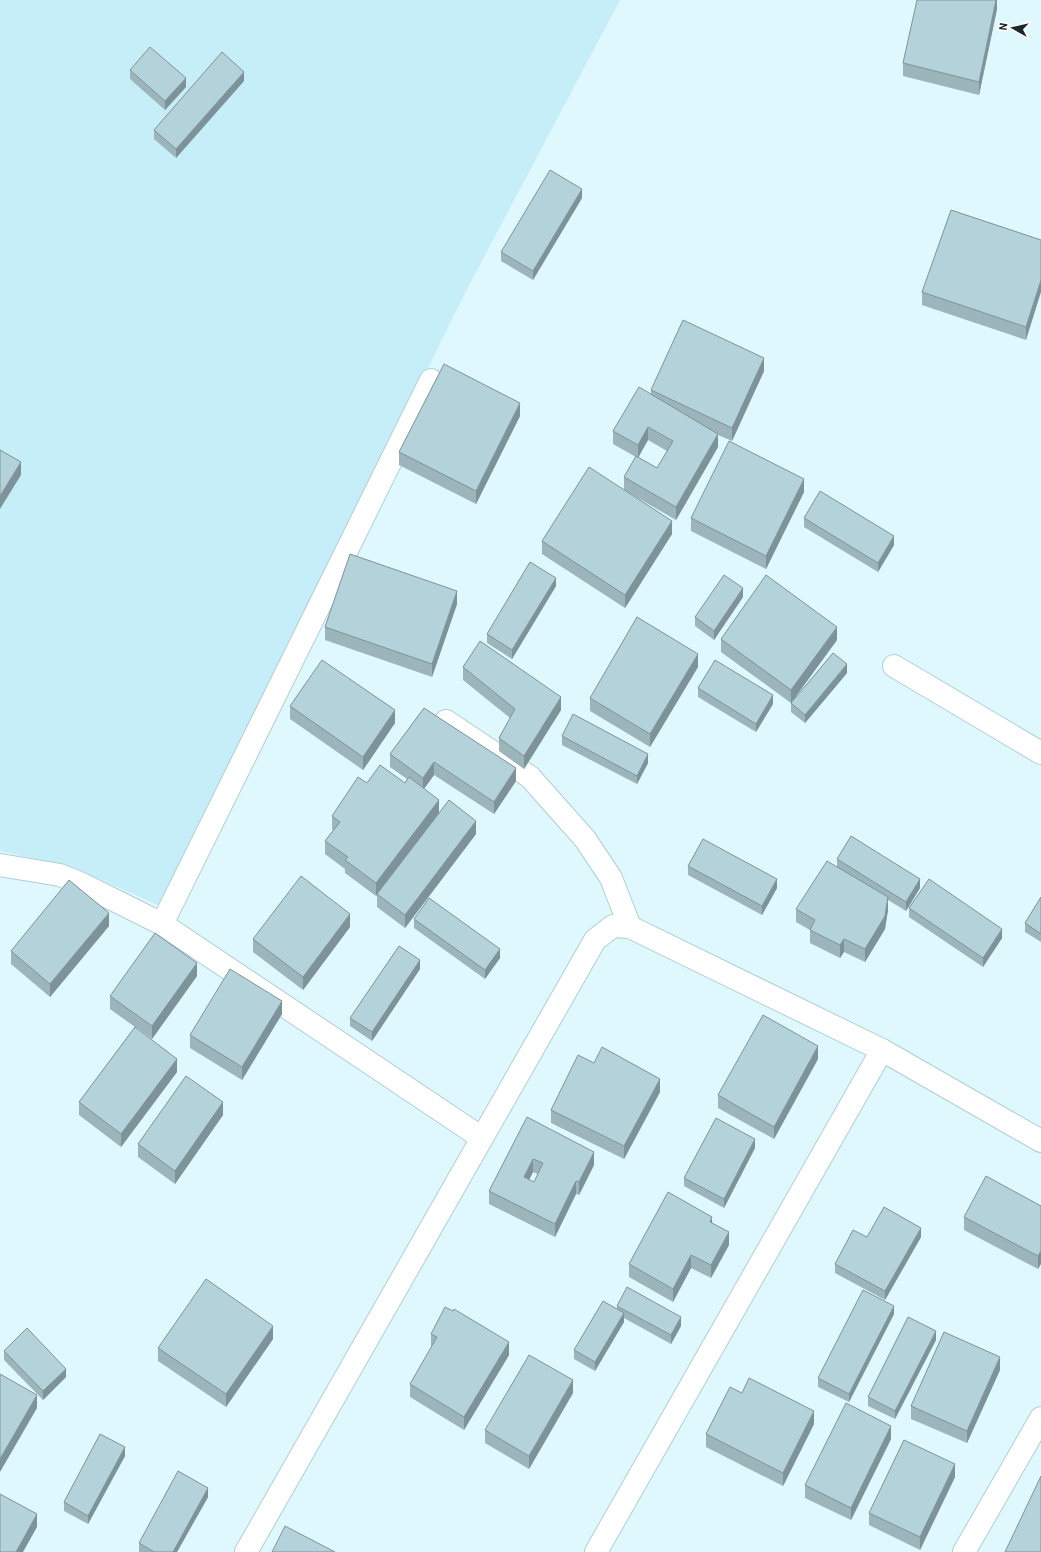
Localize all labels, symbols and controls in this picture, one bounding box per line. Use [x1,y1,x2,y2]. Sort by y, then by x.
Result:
north arrow [993,8,1033,48]
text: N [996,22,1010,31]

